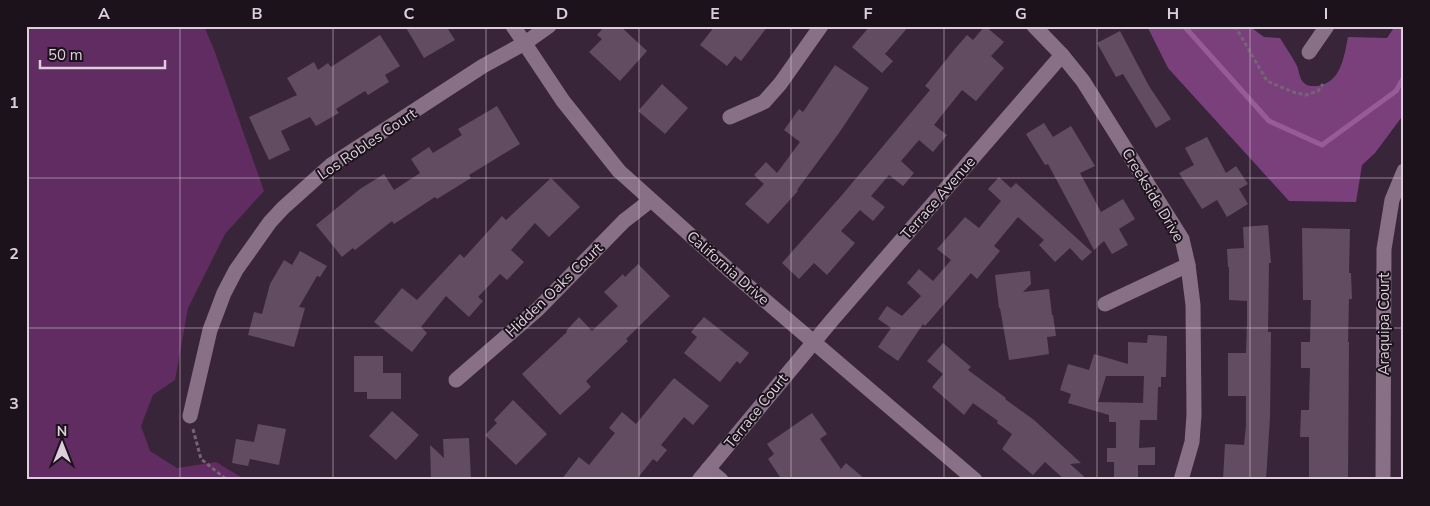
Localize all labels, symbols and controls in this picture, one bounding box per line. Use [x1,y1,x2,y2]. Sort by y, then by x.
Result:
text: A [98,3,110,25]
text: B [251,3,263,25]
text: C [404,3,415,25]
text: D [556,3,568,25]
text: E [710,3,720,25]
text: F [864,3,873,25]
text: G [1015,3,1027,25]
text: H [1167,3,1179,25]
text: I [1324,3,1328,25]
scale bar [40,38,165,70]
text: 50 m [48,45,83,65]
text: 1 [9,92,19,114]
street label: Los Robles Court [314,103,421,184]
street label: Creekside Drive [1117,145,1189,245]
street label: Terrace Avenue [896,152,980,244]
street label: California Drive [682,226,774,310]
street label: Hidden Oaks Court [501,238,608,342]
text: 2 [9,243,19,265]
street label: Araquipa Court [1374,272,1394,375]
street label: Terrace Court [720,369,793,452]
text: 3 [9,393,19,415]
north arrow [38,418,88,468]
text: N [57,422,67,441]

